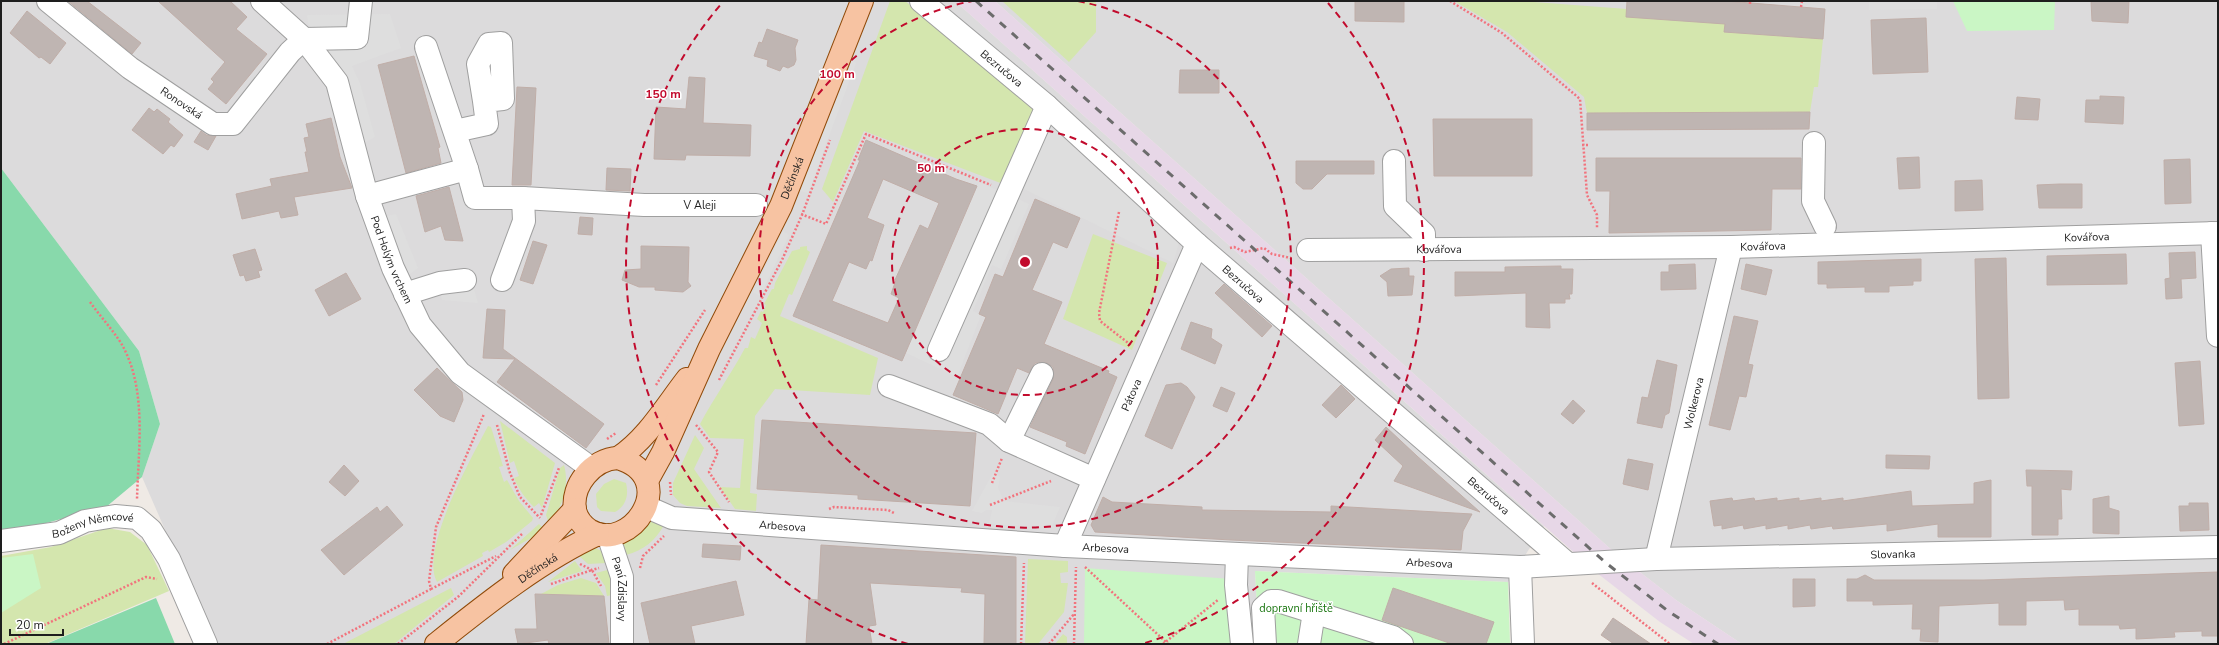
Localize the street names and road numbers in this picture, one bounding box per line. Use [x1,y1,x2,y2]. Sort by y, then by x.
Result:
street label: Bezručova [977,47,1026,91]
street label: Ronovská [157,84,205,123]
street label: Děčínská [777,155,808,202]
street label: V Aleji [682,198,716,213]
street label: Pod Holým vrchem [367,214,416,306]
street label: Kovářova [2064,229,2110,245]
street label: Kovářova [1740,238,1786,255]
street label: Kovářova [1416,242,1462,257]
street label: Bezručova [1219,262,1267,307]
street label: Pátova [1118,376,1145,413]
street label: Wolkerova [1680,376,1707,431]
street label: Bezručova [1464,474,1513,518]
street label: Boženy Němcové [51,509,135,542]
street label: Arbesova [758,517,807,536]
street label: Arbesova [1082,540,1130,557]
street label: Slovanka [1870,546,1916,562]
street label: Děčínská [515,550,561,587]
street label: Paní Zdislavy [608,555,629,622]
street label: Arbesova [1405,555,1453,572]

